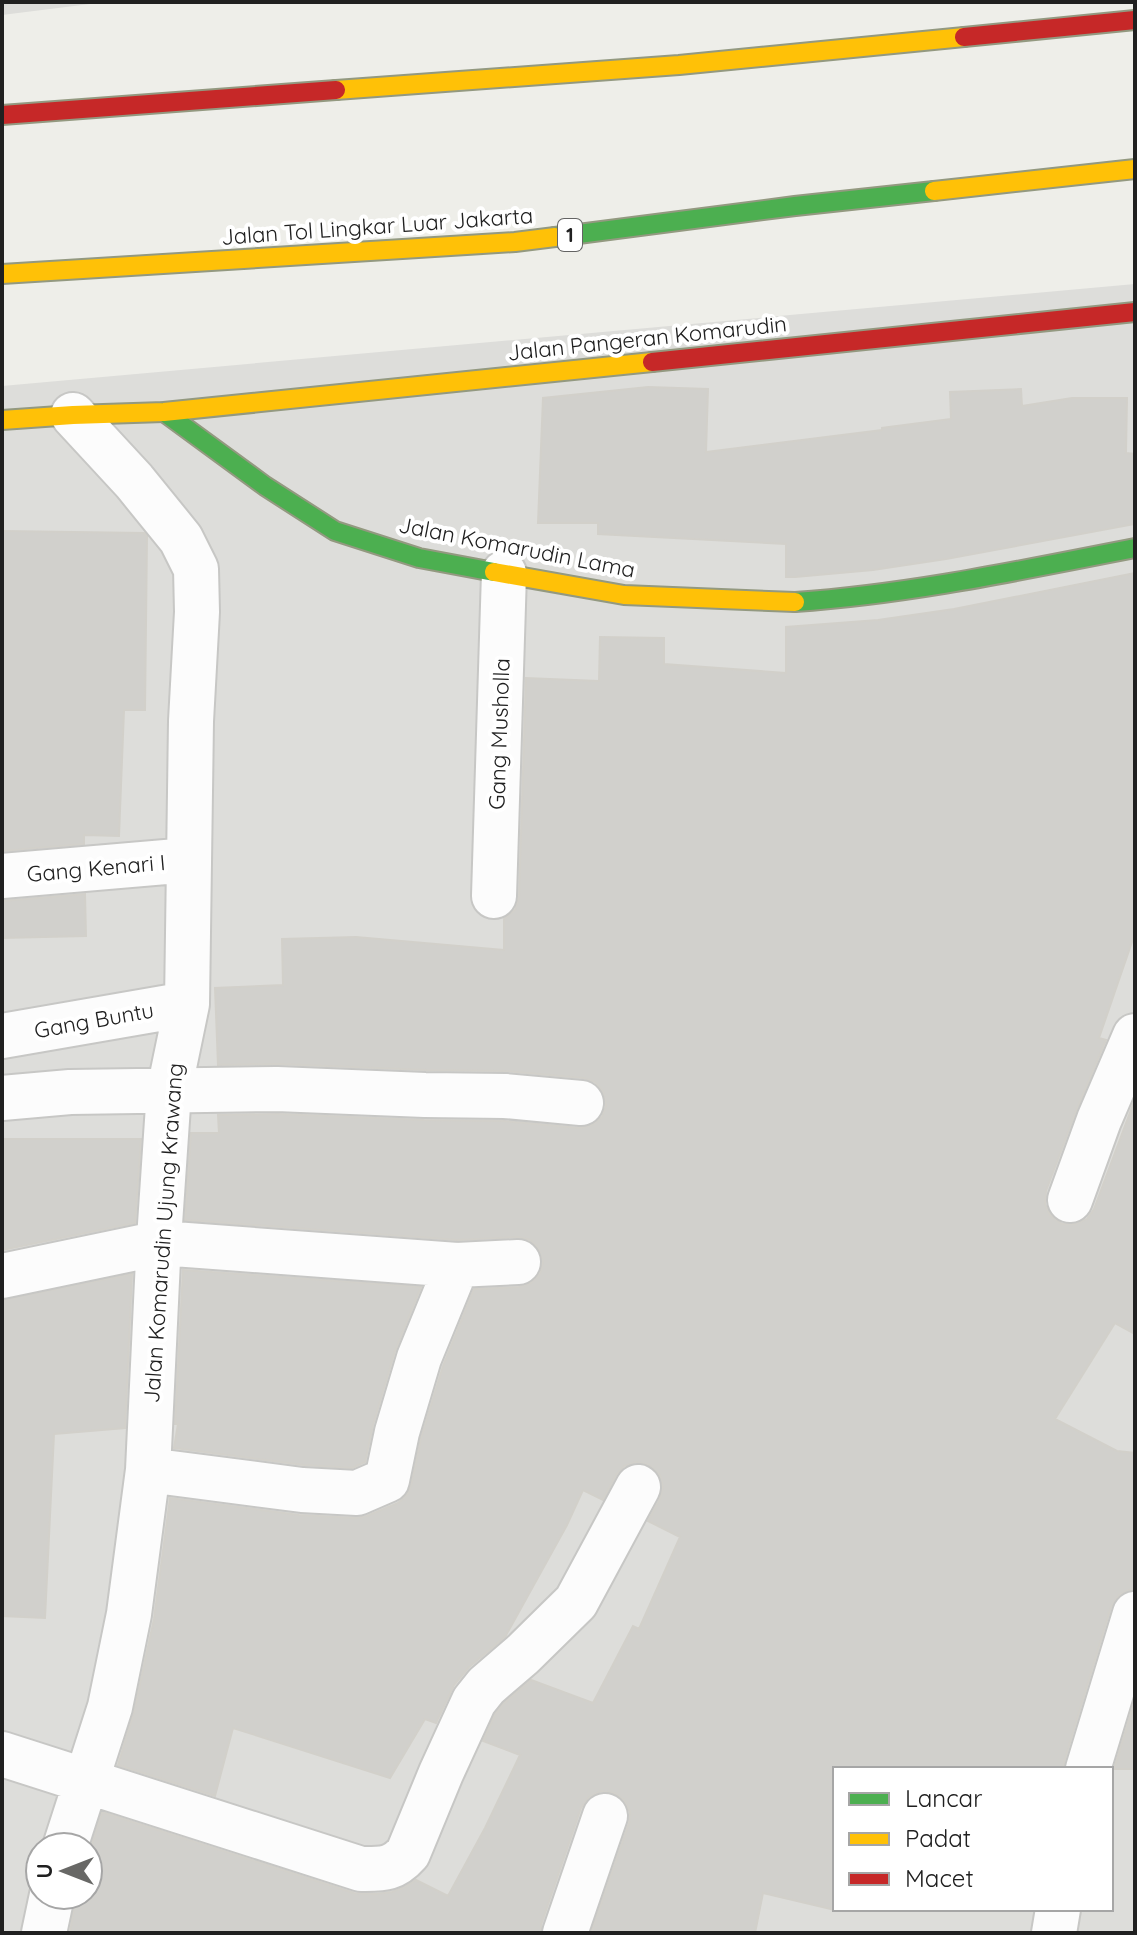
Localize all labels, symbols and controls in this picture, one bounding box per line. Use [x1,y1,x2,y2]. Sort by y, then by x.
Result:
street label: Jalan Tol Lingkar Luar Jakarta [220,201,534,251]
road number: 1 [558,219,582,251]
street label: Jalan Pangeran Komarudin [506,309,788,367]
street label: Jalan Komarudin Lama [396,510,638,584]
street label: Gang Musholla [482,658,516,810]
street label: Gang Kenari I [26,848,166,888]
street label: Gang Buntu [32,996,156,1044]
street label: Jalan Komarudin Ujung Krawang [137,1062,189,1404]
legend [833,1767,1113,1911]
text: Lancar [905,1783,982,1813]
text: Padat [905,1823,971,1853]
north arrow [24,1831,104,1911]
text: U [30,1863,58,1879]
text: Macet [905,1863,974,1893]

